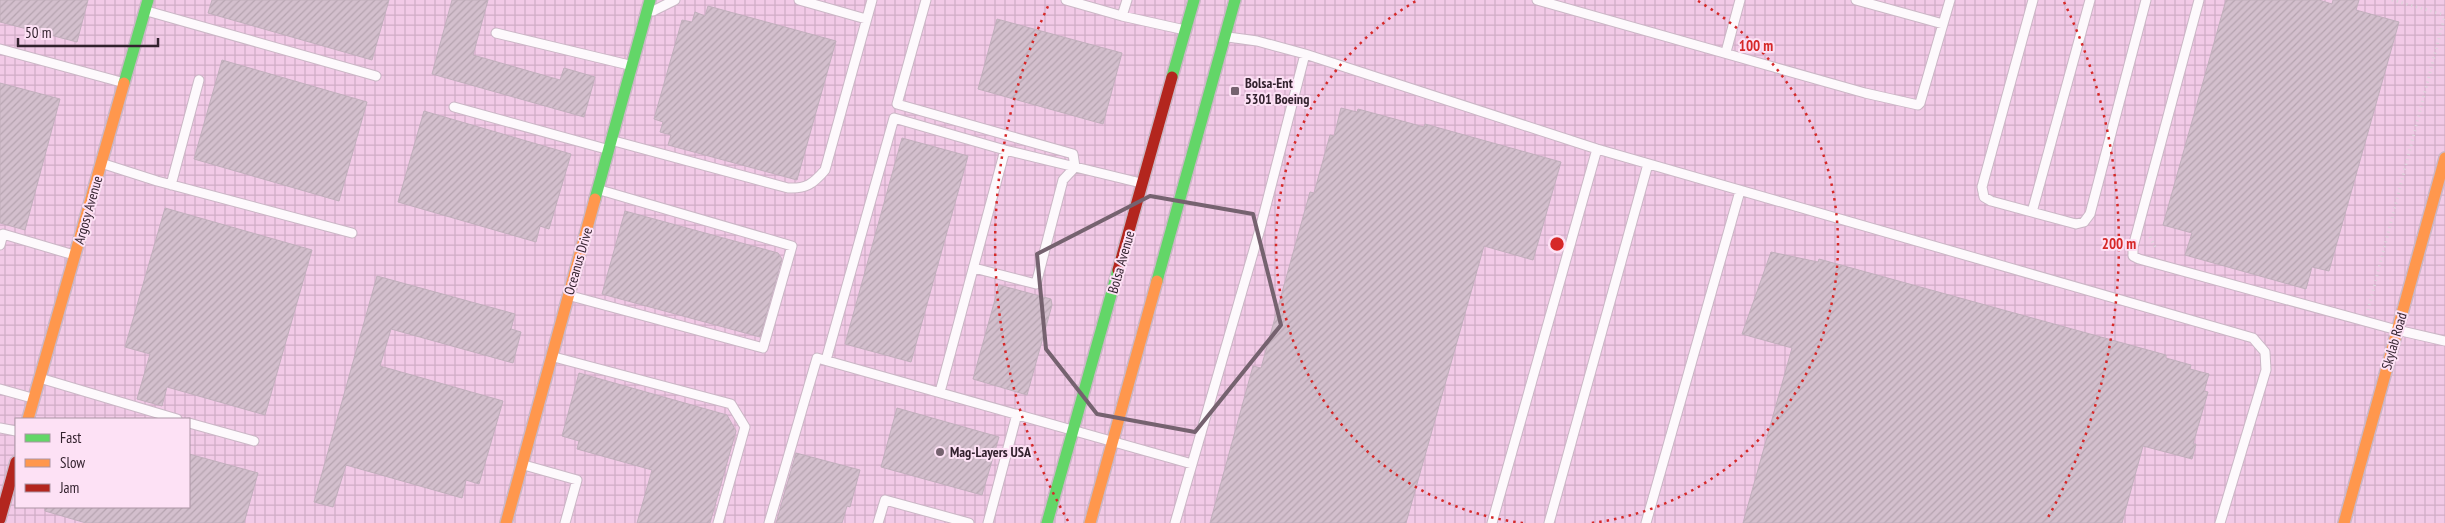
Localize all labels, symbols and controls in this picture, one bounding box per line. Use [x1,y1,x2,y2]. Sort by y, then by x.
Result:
scale bar [18,15,158,47]
text: 50 m [25,23,51,42]
text: 100 m [1739,36,1773,55]
place label: Bolsa-Ent 5301 Boeing [1245,74,1309,108]
marker: Bolsa-Ent 5301 Boeing [1229,85,1241,97]
street label: Argosy Avenue [70,174,106,246]
street label: Oceanus Drive [560,225,596,297]
street label: Bolsa Avenue [1103,228,1139,295]
text: 200 m [2102,234,2136,253]
centre of rings [1548,235,1566,253]
street label: Skylab Road [2377,310,2411,372]
legend [15,418,190,508]
text: Fast [60,428,81,447]
place label: Mag-Layers USA [950,443,1032,461]
marker: Mag-Layers USA [934,446,946,458]
text: Slow [60,453,85,472]
text: Jam [59,478,79,497]

